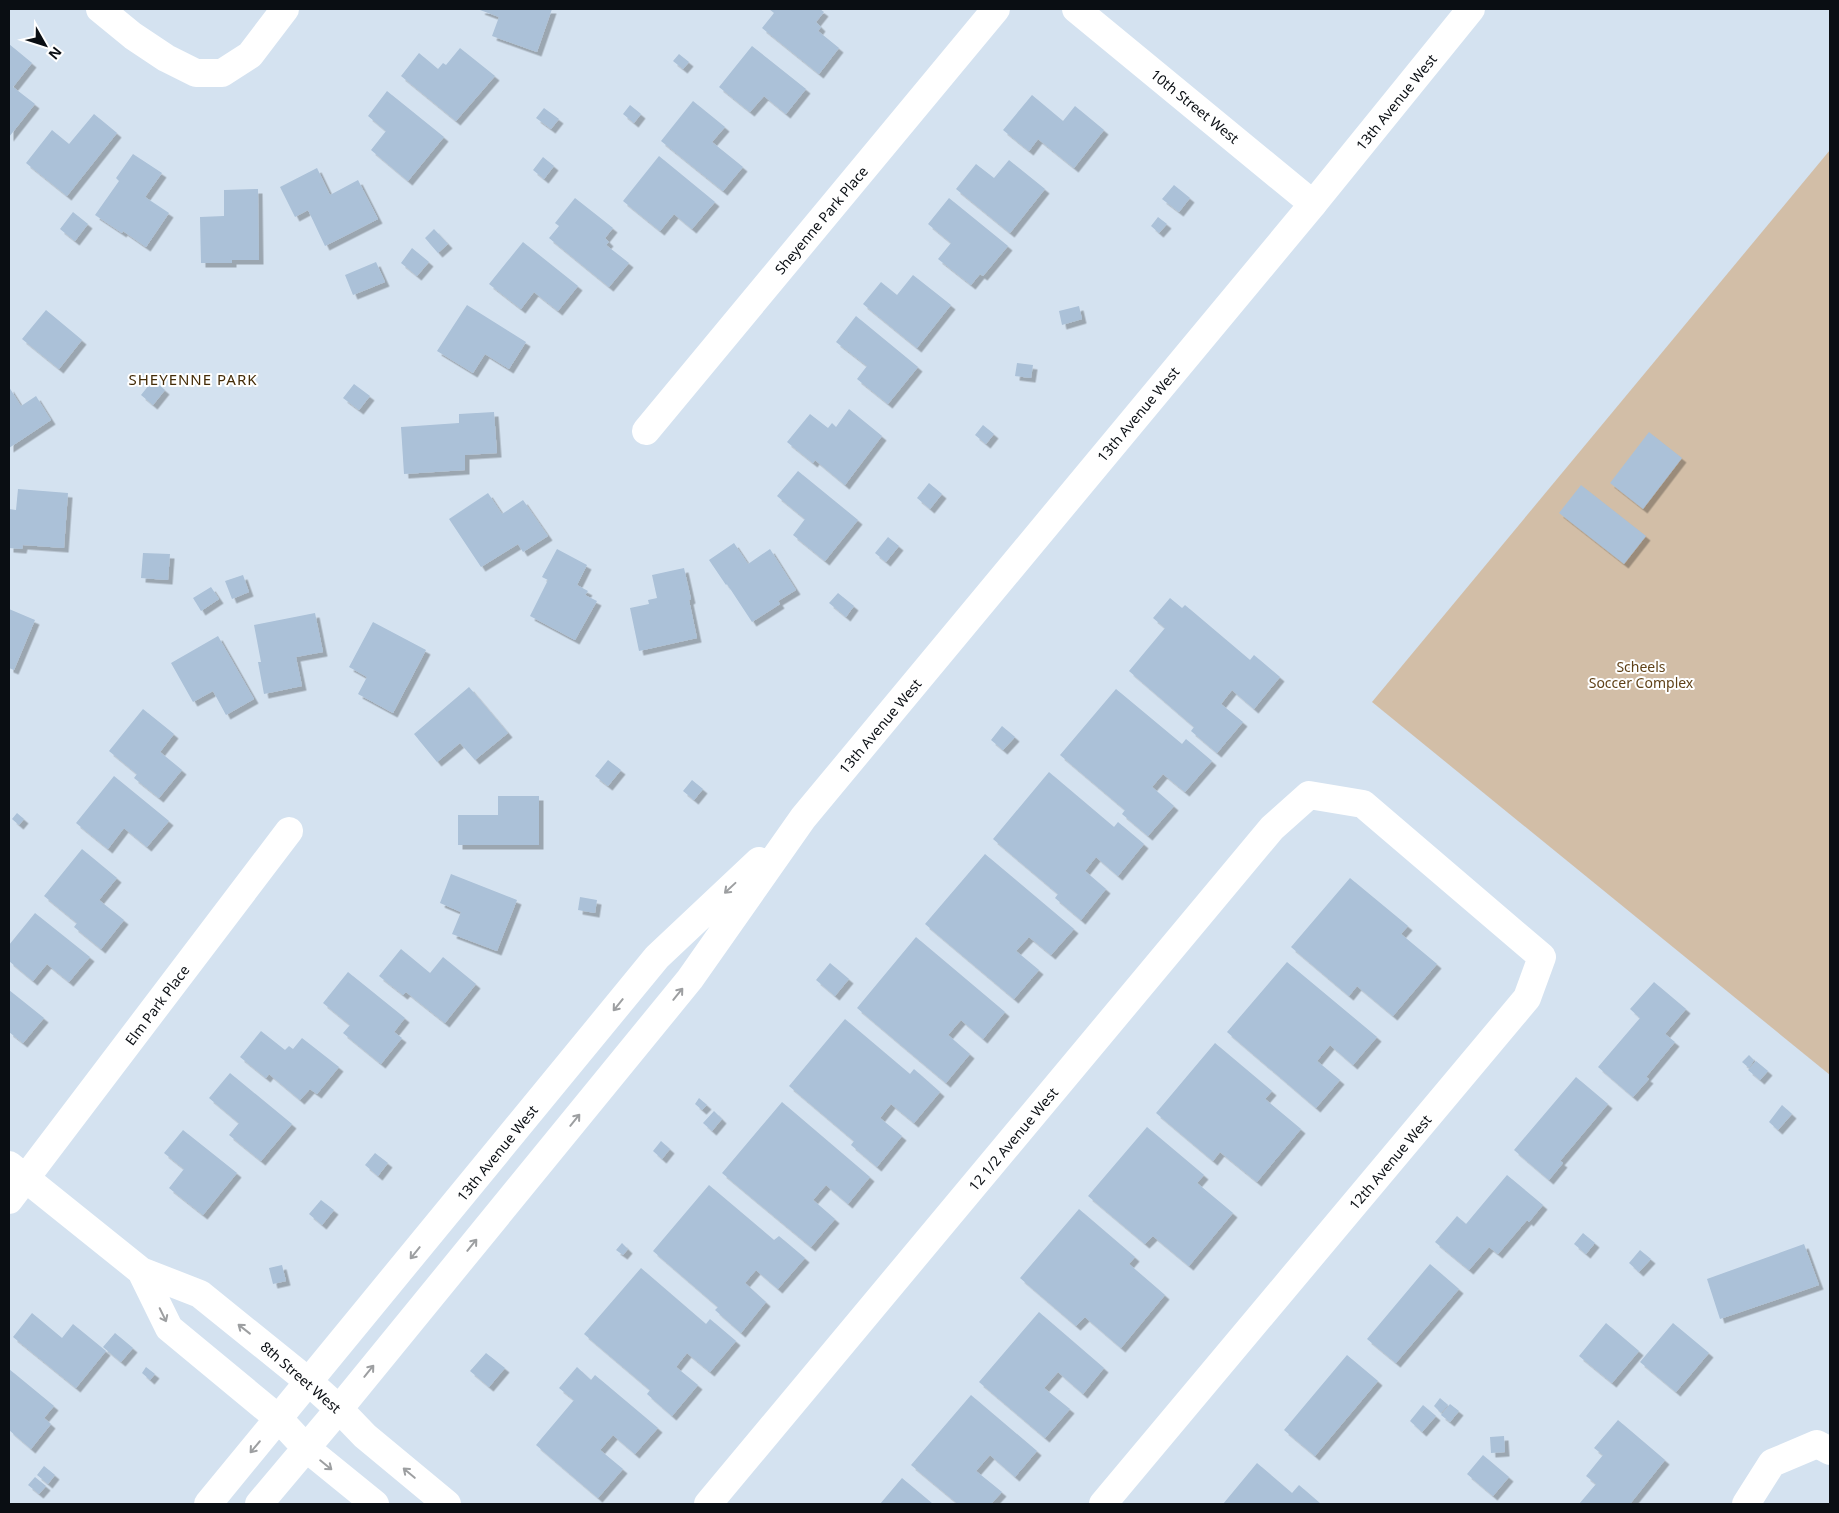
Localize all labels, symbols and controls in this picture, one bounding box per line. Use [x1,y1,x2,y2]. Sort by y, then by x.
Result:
north arrow [20,20,70,70]
text: N [45,43,66,64]
street label: 13th Avenue West [1351,50,1441,154]
street label: 10th Street West [1147,64,1243,148]
street label: Sheyenne Park Place [770,162,872,278]
street label: 13th Avenue West [1093,362,1183,466]
district label: SHEYENNE PARK [128,369,258,389]
park label: Scheels Soccer Complex [1589,657,1694,692]
street label: 13th Avenue West [835,674,925,778]
one-way arrow [724,882,736,894]
street label: Elm Park Place [121,961,194,1049]
one-way arrow [672,988,683,1001]
one-way arrow [612,998,623,1011]
street label: 12 1/2 Avenue West [964,1083,1062,1195]
street label: 13th Avenue West [452,1101,542,1205]
street label: 12th Avenue West [1345,1110,1435,1214]
one-way arrow [570,1113,581,1126]
one-way arrow [467,1239,478,1252]
one-way arrow [409,1246,420,1259]
one-way arrow [158,1307,168,1322]
one-way arrow [238,1324,251,1335]
street label: 8th Street West [257,1337,345,1417]
one-way arrow [364,1365,375,1378]
one-way arrow [250,1440,261,1453]
one-way arrow [320,1459,333,1470]
one-way arrow [403,1468,416,1479]

